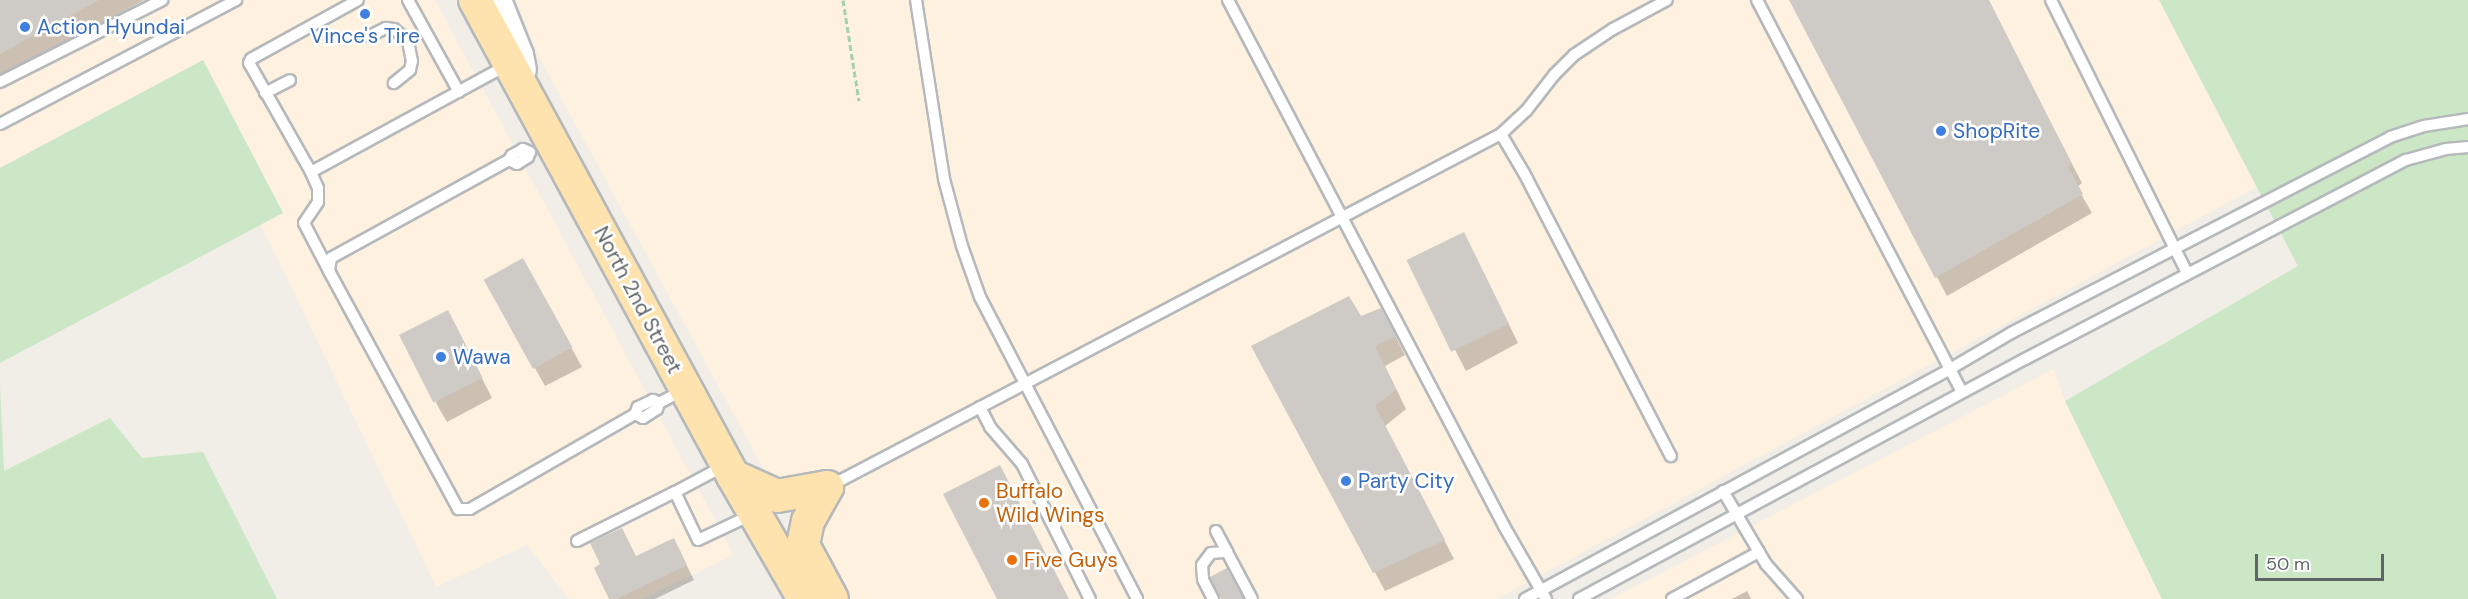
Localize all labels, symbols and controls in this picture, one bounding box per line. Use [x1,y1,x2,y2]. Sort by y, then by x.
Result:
marker: Vince's Tire [358,7,372,21]
place label: Action Hyundai [37,14,185,40]
marker: Action Hyundai [18,20,32,34]
place label: Vince's Tire [310,23,420,49]
place label: ShopRite [1953,118,2040,144]
marker: ShopRite [1934,124,1948,138]
street label: North 2nd Street [589,222,687,378]
place label: Wawa [453,344,511,370]
marker: Wawa [434,350,448,364]
place label: Party City [1358,468,1454,494]
marker: Party City [1339,474,1353,488]
place label: Buffalo Wild Wings [996,478,1104,528]
marker: Buffalo Wild Wings [977,496,991,510]
scale bar [2258,542,2387,580]
place label: Five Guys [1024,547,1118,573]
text: 50 m [2266,552,2310,576]
marker: Five Guys [1005,553,1019,567]

